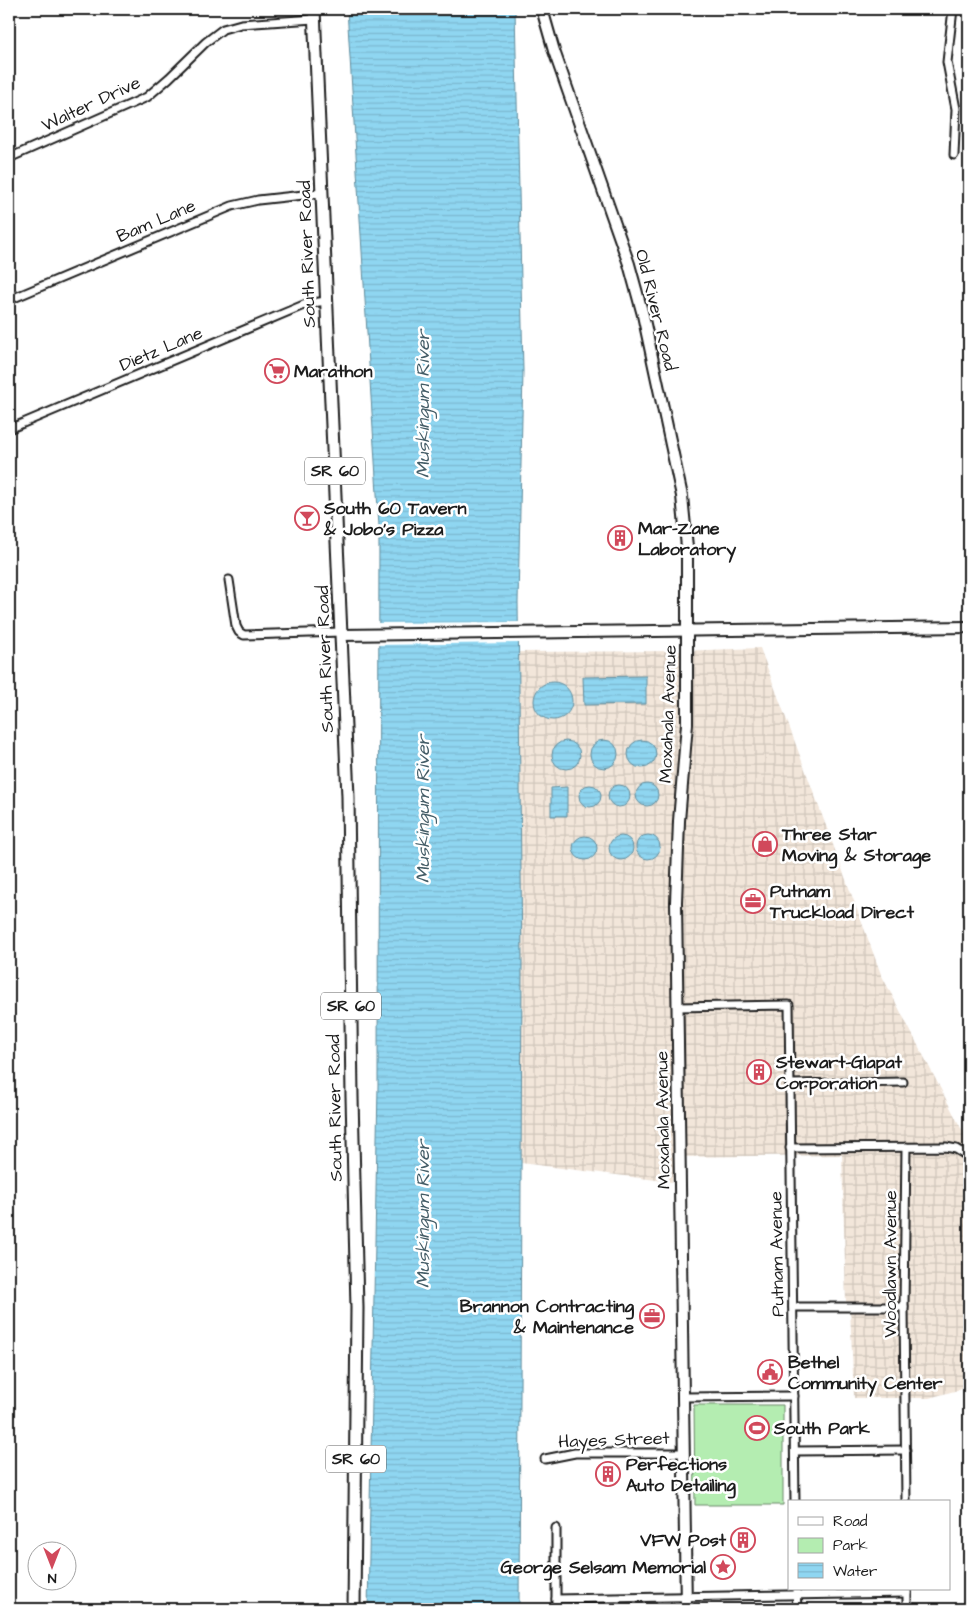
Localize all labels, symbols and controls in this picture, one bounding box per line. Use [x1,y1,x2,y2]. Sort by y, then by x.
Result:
street label: Walter Drive [37,70,145,138]
street label: South River Road [292,180,322,328]
street label: Bam Lane [113,193,200,249]
street label: Old River Road [629,247,683,373]
street label: Dietz Lane [116,320,207,378]
water label: Muskingum River [410,328,437,478]
supermarket icon: Marathon [264,358,290,384]
place label: Marathon [294,359,372,384]
road number: SR 60 [305,458,365,484]
place label: South 60 Tavern & Jobo's Pizza [323,496,466,542]
bar icon: South 60 Tavern & Jobo's Pizza [294,505,320,531]
place label: Mar-Zane Laboratory [638,516,736,563]
building icon: Mar-Zane Laboratory [607,525,633,551]
street label: South River Road [310,585,340,733]
street label: Moxahala Avenue [653,644,683,784]
water label: Muskingum River [410,733,437,883]
place label: Three Star Moving & Storage [781,822,931,869]
shop icon: Three Star Moving & Storage [752,831,778,857]
place label: Putnam Truckload Direct [769,879,915,925]
office icon: Putnam Truckload Direct [740,888,766,914]
road number: SR 60 [321,992,381,1019]
street label: South River Road [321,1034,349,1182]
street label: Moxahala Avenue [649,1050,677,1189]
place label: Stewart-Glapat Corporation [775,1050,903,1096]
building icon: Stewart-Glapat Corporation [746,1059,772,1085]
water label: Muskingum River [410,1138,437,1288]
street label: Woodlawn Avenue [878,1190,903,1338]
street label: Putnam Avenue [763,1191,791,1317]
place label: Brannon Contracting & Maintenance [460,1294,635,1340]
office icon: Brannon Contracting & Maintenance [639,1303,665,1329]
place label: Bethel Community Center [788,1350,943,1397]
public building icon: Bethel Community Center [757,1359,783,1385]
sports icon: South Park [744,1415,770,1441]
place label: South Park [773,1416,871,1441]
street label: Hayes Street [558,1426,671,1455]
road number: SR 60 [326,1446,386,1472]
place label: Perfections Auto Detailing [626,1452,736,1499]
building icon: Perfections Auto Detailing [595,1461,621,1487]
legend [788,1500,950,1590]
text: Road [833,1511,868,1532]
building icon: VFW Post [730,1527,756,1553]
place label: VFW Post [639,1528,727,1553]
text: Park [833,1535,868,1556]
north arrow [28,1540,78,1590]
place icon: George Selsam Memorial [710,1554,736,1580]
place label: George Selsam Memorial [501,1555,706,1581]
text: Water [833,1561,877,1582]
text: N [47,1568,56,1588]

